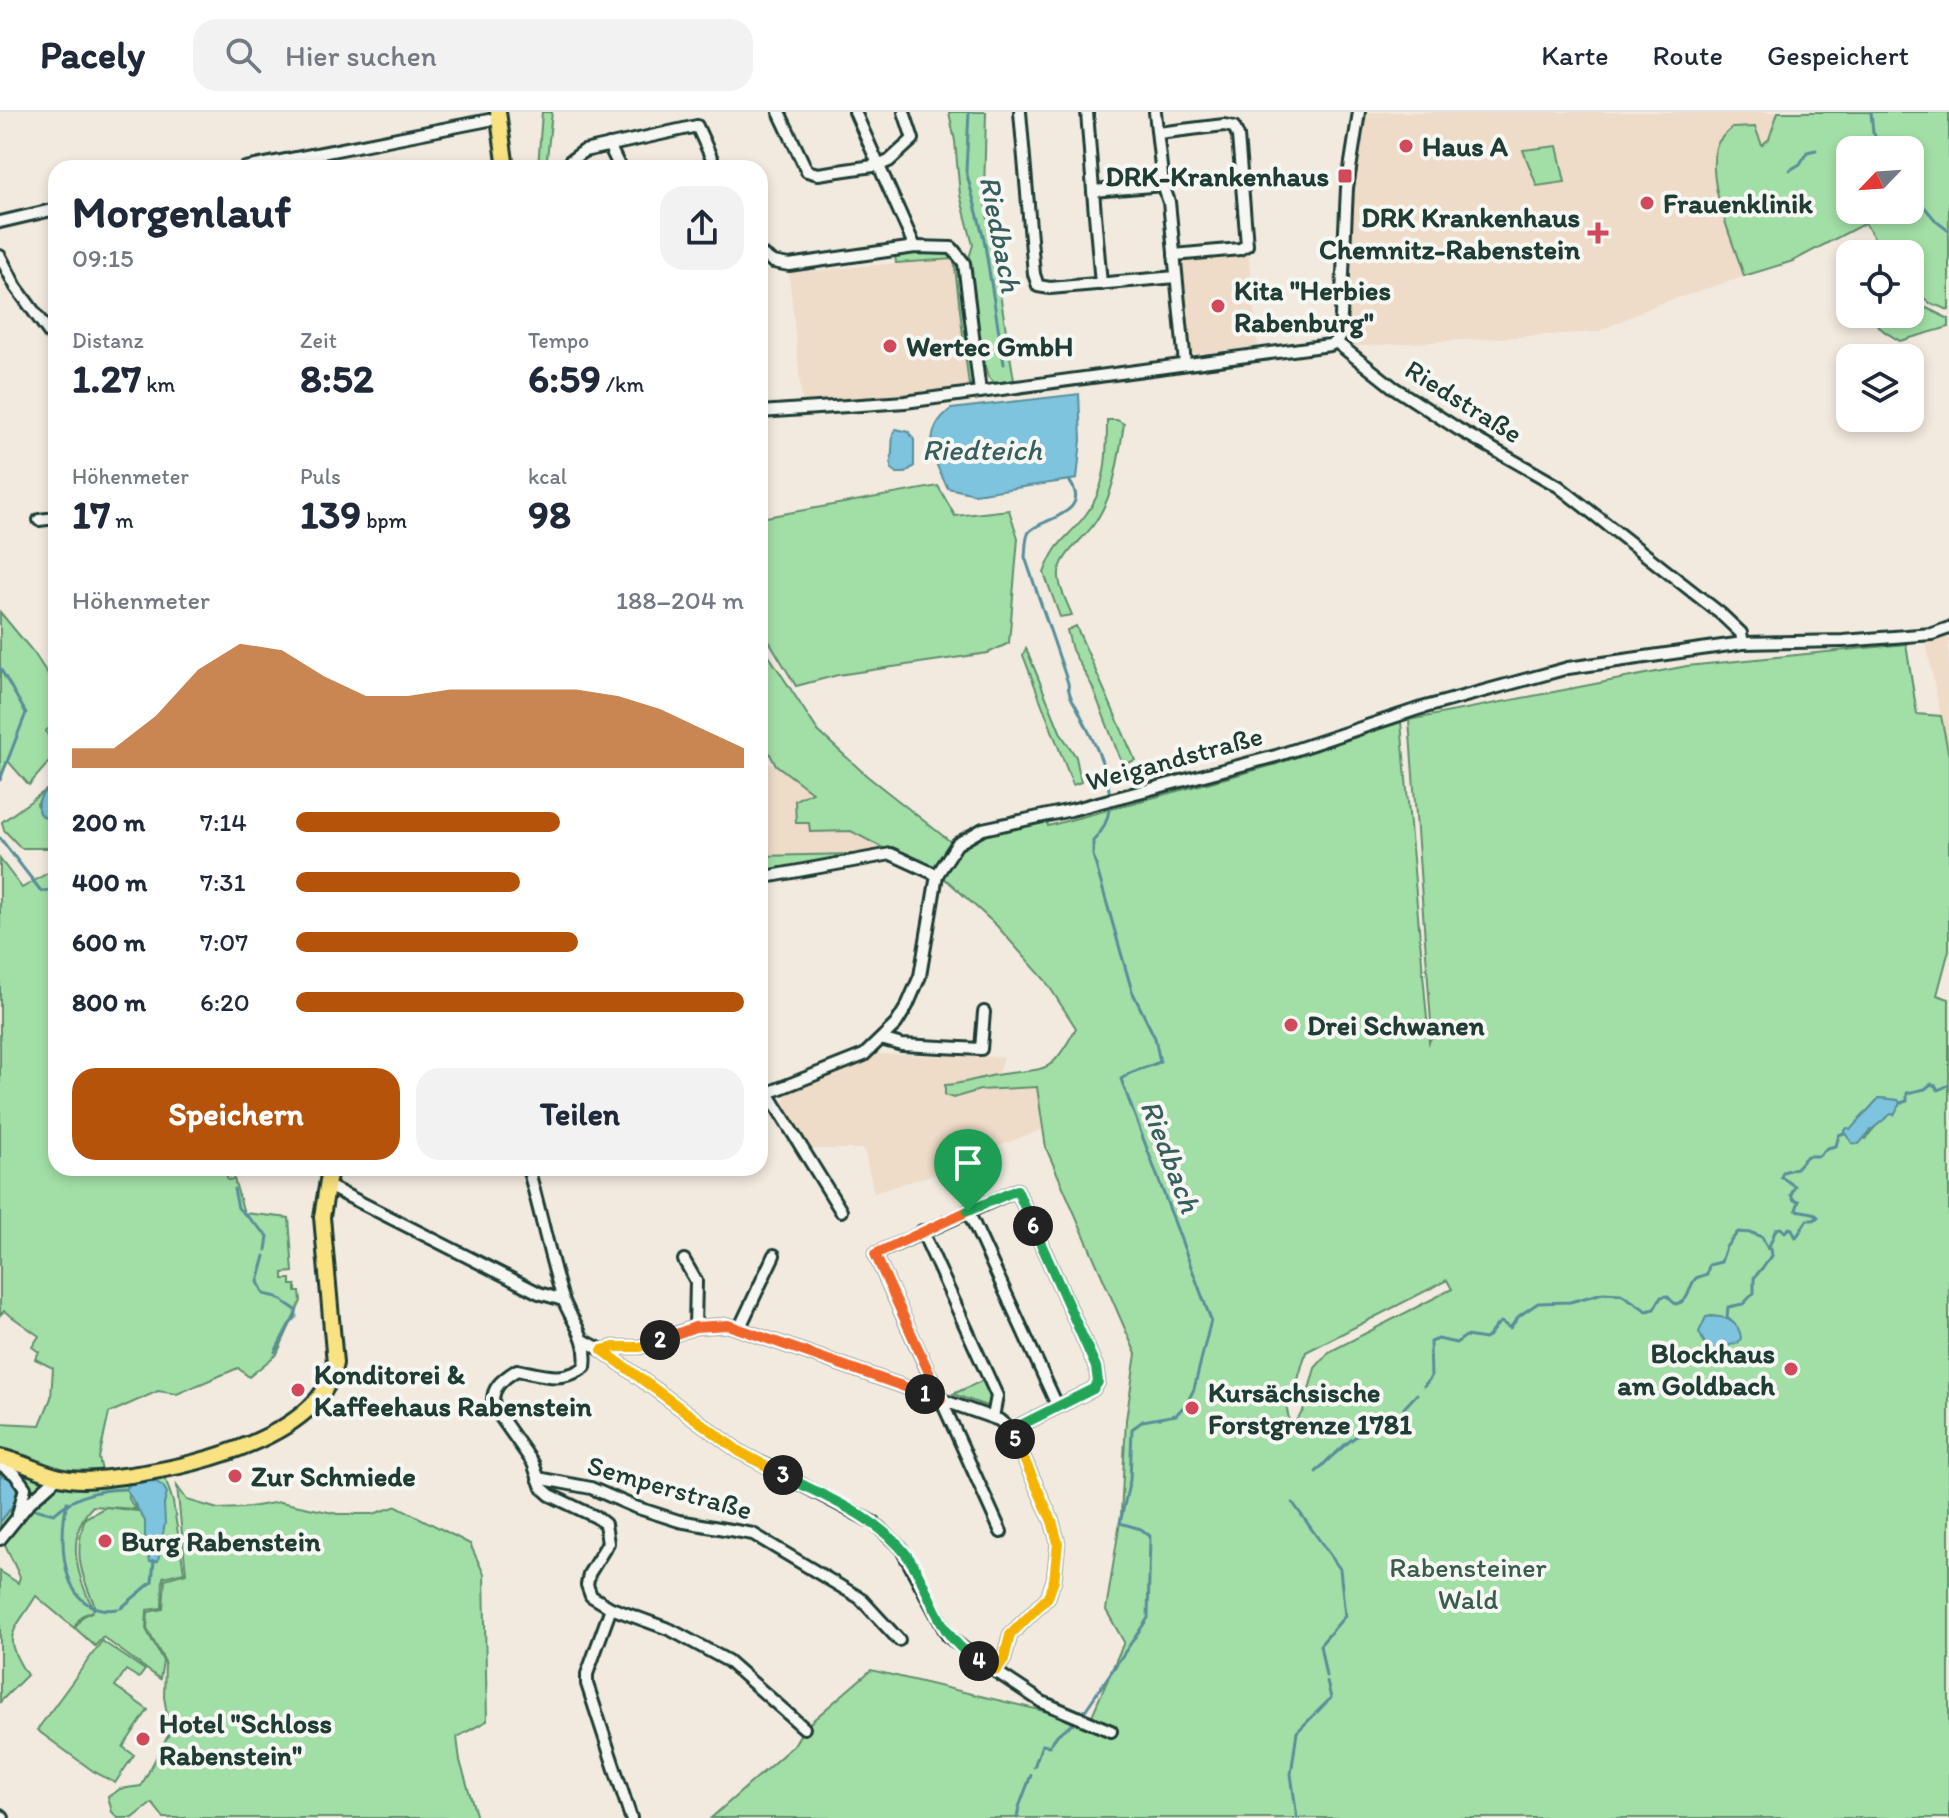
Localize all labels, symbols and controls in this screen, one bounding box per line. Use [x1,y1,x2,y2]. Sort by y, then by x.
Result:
search box [193,19,753,91]
text: Pacely [40,32,145,78]
icon: search [221,33,265,77]
text: Hier suchen [285,37,437,74]
text: Karte [1541,38,1609,72]
text: Route [1653,38,1723,72]
text: Gespeichert [1767,38,1909,72]
place label: Haus A [1422,129,1508,163]
north arrow [1836,136,1924,224]
map controls [1836,136,1924,432]
marker: Haus A [1397,137,1415,155]
place label: DRK-Krankenhaus [1105,159,1329,193]
marker: DRK-Krankenhaus [1336,167,1354,185]
water label: Riedbach [972,173,1031,296]
text: Morgenlauf [72,185,291,238]
button: share [660,186,744,270]
place label: Frauenklinik [1663,186,1813,220]
marker: Frauenklinik [1638,194,1656,212]
place label: DRK Krankenhaus Chemnitz-Rabenstein [1319,200,1580,266]
marker: DRK Krankenhaus Chemnitz-Rabenstein [1587,222,1609,244]
button: locate [1836,240,1924,328]
text: 09:15 [72,242,134,274]
place label: Kita "Herbies Rabenburg" [1234,273,1391,339]
marker: Kita "Herbies Rabenburg" [1209,297,1227,315]
text: Distanz [72,327,144,354]
text: Zeit [300,327,337,354]
text: Tempo [528,327,589,354]
place label: Wertec GmbH [906,329,1073,363]
marker: Wertec GmbH [881,337,899,355]
button: layers [1836,344,1924,432]
street label: Riedstraße [1399,352,1529,450]
text: 1.27 [72,354,141,402]
text: 8:52 [300,354,374,402]
text: 6:59 [528,354,601,402]
text: km [141,371,175,398]
text: /km [601,371,644,398]
water label: Riedteich [922,431,1043,468]
text: Höhenmeter [72,463,189,490]
text: Puls [300,463,341,490]
text: kcal [528,463,567,490]
text: 17 [72,490,110,538]
text: 139 [300,490,361,538]
text: 98 [528,490,571,538]
text: m [110,507,134,534]
text: bpm [361,507,407,534]
text: Höhenmeter [72,584,210,616]
text: 188–204 m [616,584,744,616]
street label: Weigandstraße [1082,718,1266,798]
text: 200 m [72,806,145,838]
text: 7:14 [200,806,247,838]
text: 400 m [72,866,147,898]
text: 7:31 [200,866,246,898]
text: 600 m [72,926,146,958]
text: 7:07 [200,926,248,958]
text: 800 m [72,986,146,1018]
text: 6:20 [200,986,250,1018]
place label: Drei Schwanen [1307,1008,1485,1042]
marker: Drei Schwanen [1282,1016,1300,1034]
button: Speichern [72,1068,400,1160]
button: Teilen [416,1068,744,1160]
water label: Riedbach [1133,1094,1210,1219]
pin [934,1129,1002,1211]
icon: arrive [946,1141,990,1185]
pin: 6 [1013,1206,1053,1246]
text: 6 [1027,1212,1039,1239]
pin: 2 [640,1320,680,1360]
text: 2 [654,1326,666,1353]
place label: Blockhaus am Goldbach [1617,1336,1776,1402]
place label: Konditorei & Kaffeehaus Rabenstein [314,1357,592,1423]
marker: Blockhaus am Goldbach [1782,1360,1800,1378]
pin: 1 [905,1374,945,1414]
place label: Kursächsische Forstgrenze 1781 [1208,1375,1412,1441]
text: 1 [920,1380,930,1407]
marker: Konditorei & Kaffeehaus Rabenstein [289,1381,307,1399]
marker: Kursächsische Forstgrenze 1781 [1183,1399,1201,1417]
pin: 5 [995,1419,1035,1459]
text: 5 [1009,1425,1021,1452]
street label: Semperstraße [584,1447,756,1527]
pin: 3 [763,1455,803,1495]
place label: Zur Schmiede [251,1459,416,1493]
text: 3 [777,1461,789,1488]
marker: Zur Schmiede [226,1467,244,1485]
place label: Burg Rabenstein [121,1524,321,1558]
marker: Burg Rabenstein [96,1532,114,1550]
park label: Rabensteiner Wald [1389,1550,1547,1616]
pin: 4 [959,1641,999,1681]
text: 4 [972,1647,986,1674]
place label: Hotel "Schloss Rabenstein" [159,1706,332,1772]
marker: Hotel "Schloss Rabenstein" [134,1730,152,1748]

